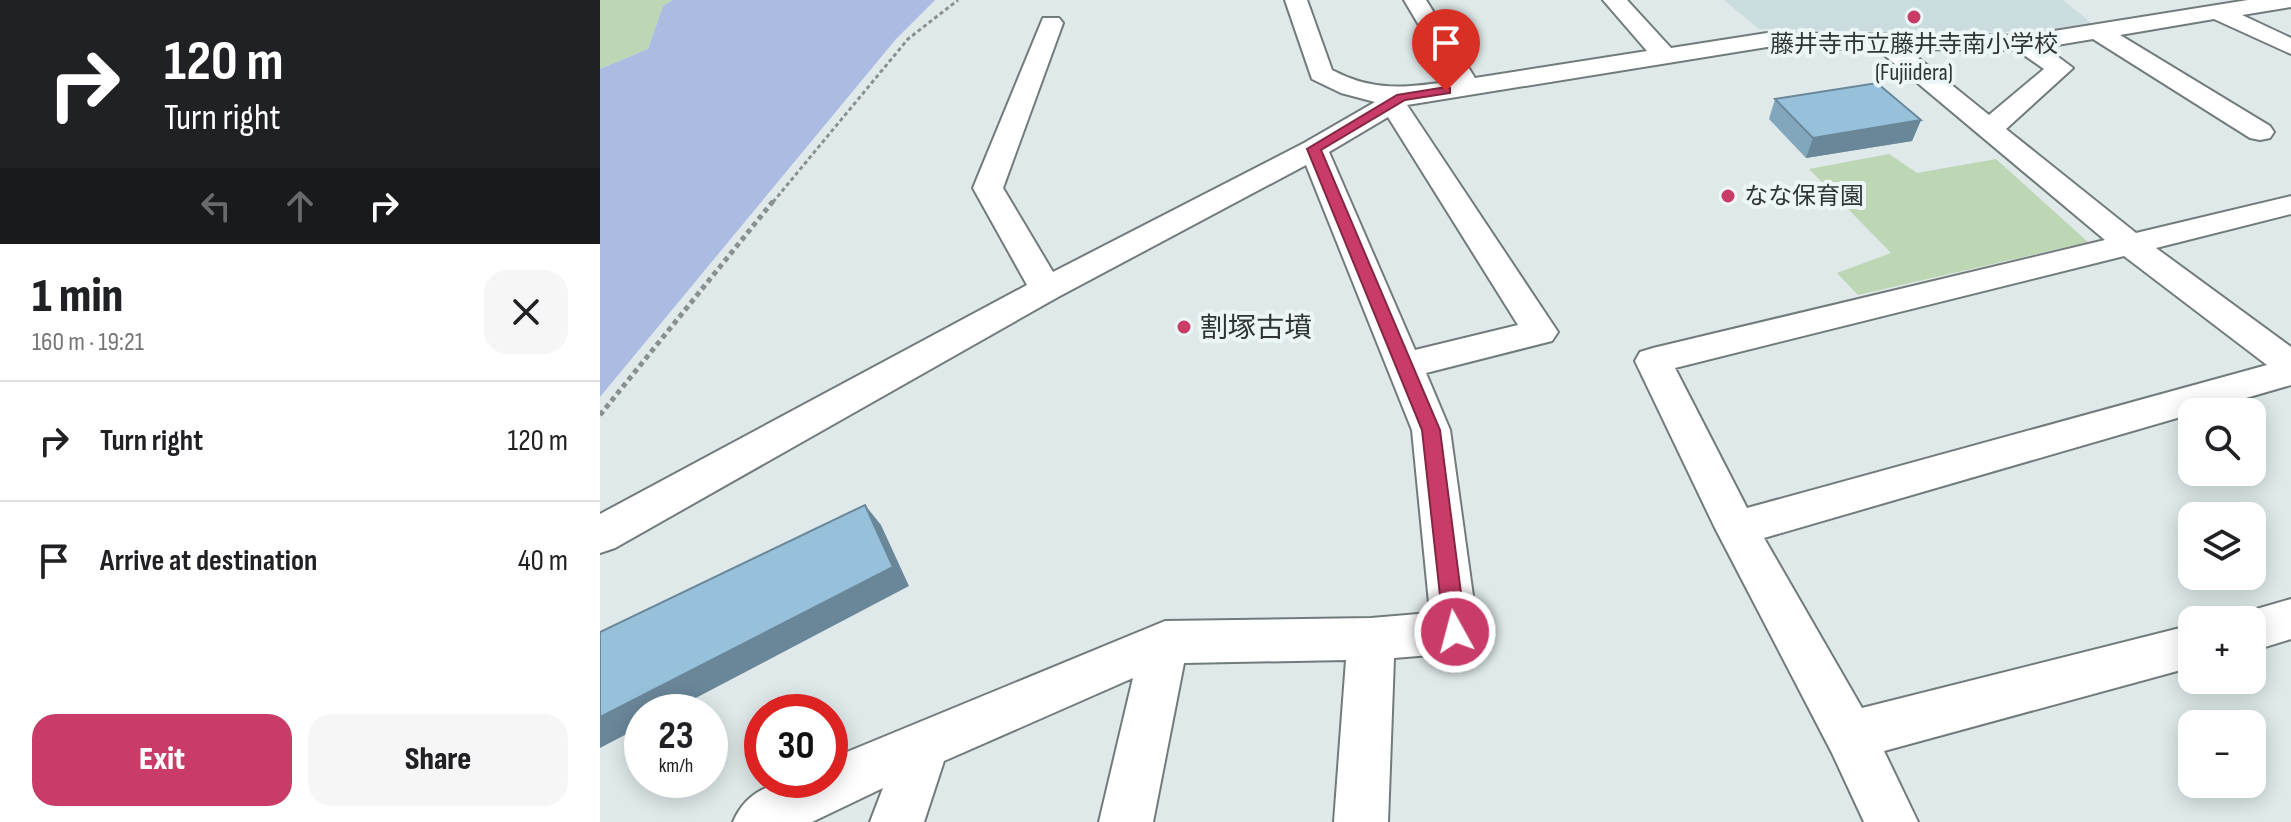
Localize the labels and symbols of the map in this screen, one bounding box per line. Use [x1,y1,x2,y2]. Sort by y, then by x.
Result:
marker: 藤井寺市立藤井寺南小学校 (Fujiidera) [1905,8,1923,26]
pin [1412,9,1480,91]
place label: 藤井寺市立藤井寺南小学校 (Fujiidera) [1770,30,2058,87]
place label: なな保育園 [1744,182,1864,211]
marker: なな保育園 [1719,187,1737,205]
place label: 割塚古墳 [1200,312,1312,345]
marker: 割塚古墳 [1175,318,1193,336]
position arrow [1413,590,1497,674]
speed limit sign: 30 [744,694,848,798]

